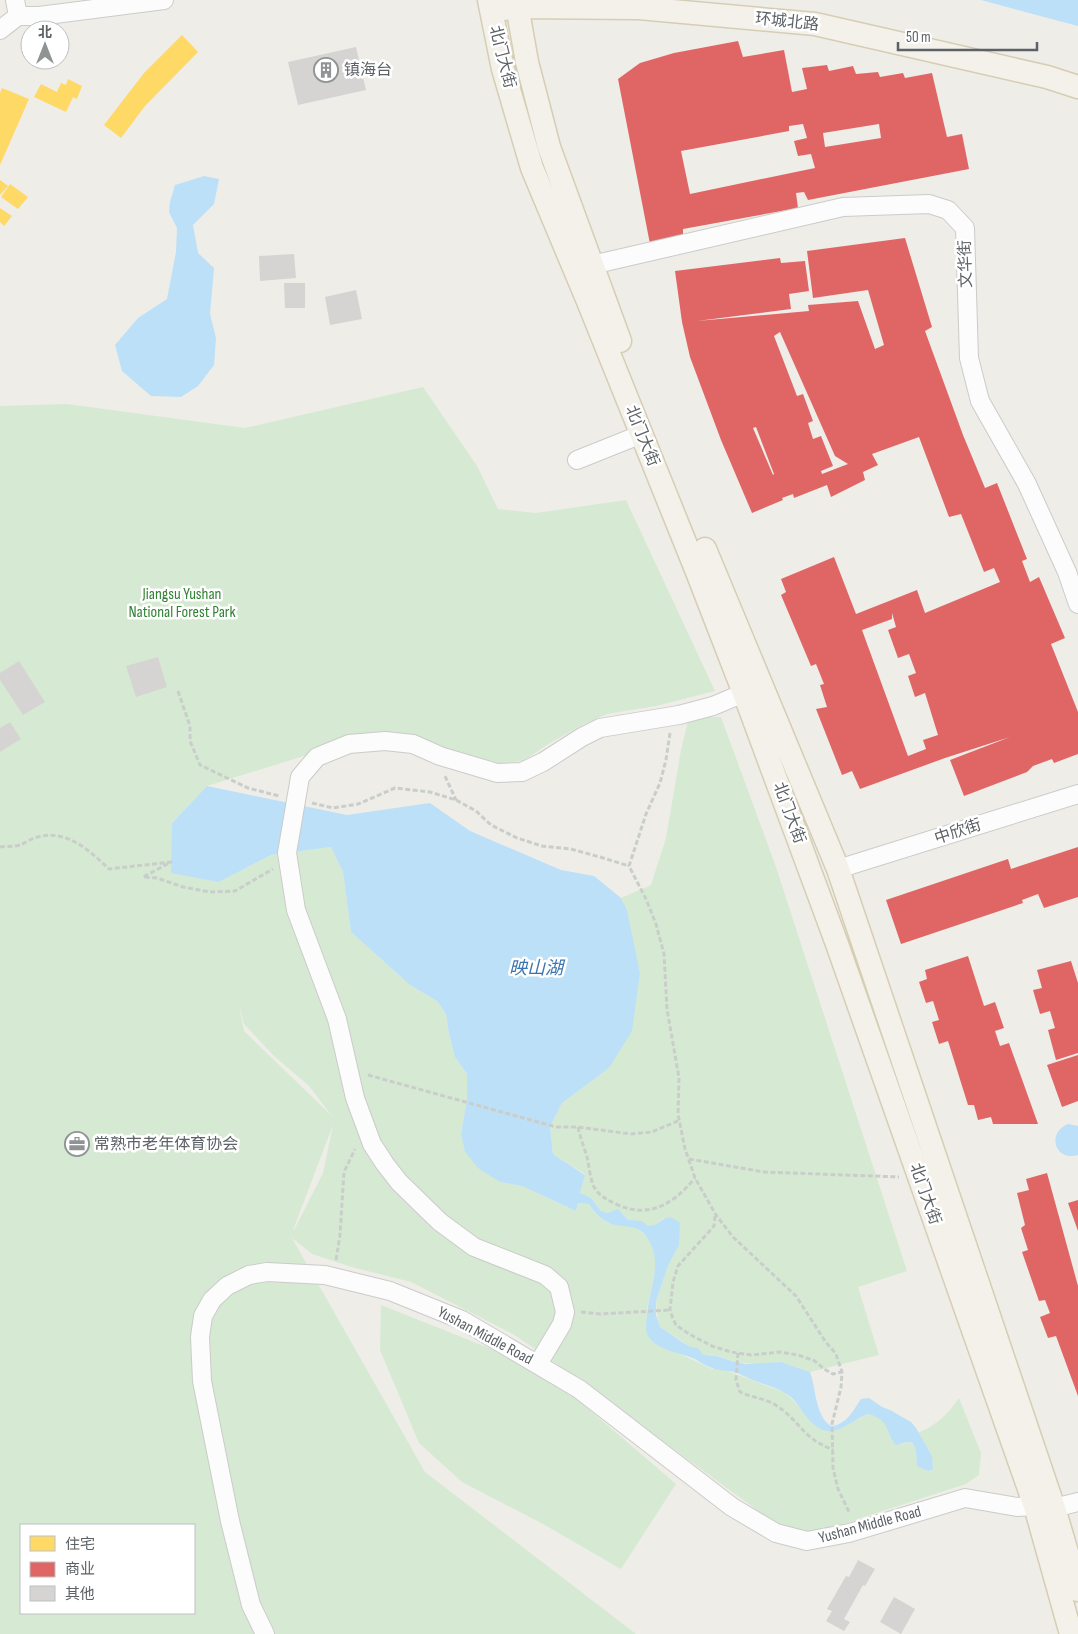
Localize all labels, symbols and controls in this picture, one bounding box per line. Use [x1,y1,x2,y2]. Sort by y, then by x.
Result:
street label: 环城北路 [754,9,820,35]
north arrow [20,20,70,70]
scale bar [898,20,1037,52]
text: 北 [38,24,52,41]
street label: 北门大街 [485,24,519,90]
text: 50 m [906,28,931,47]
building icon: 镇海台 [313,57,339,83]
place label: 镇海台 [344,61,392,80]
street label: 文华街 [956,240,976,288]
street label: 北门大街 [621,403,663,469]
park label: Jiangsu Yushan National Forest Park [128,585,236,622]
street label: 北门大街 [769,780,809,846]
street label: 中欣街 [932,816,984,848]
water label: 映山湖 [509,958,566,979]
office icon: 常熟市老年体育协会 [64,1131,90,1157]
place label: 常熟市老年体育协会 [94,1135,238,1154]
street label: 北门大街 [906,1161,944,1227]
street label: Yushan Middle Road [434,1303,536,1369]
street label: Yushan Middle Road [817,1502,923,1548]
legend [20,1524,195,1614]
text: 住宅 [65,1535,95,1554]
text: 商业 [65,1560,95,1579]
text: 其他 [65,1585,95,1604]

